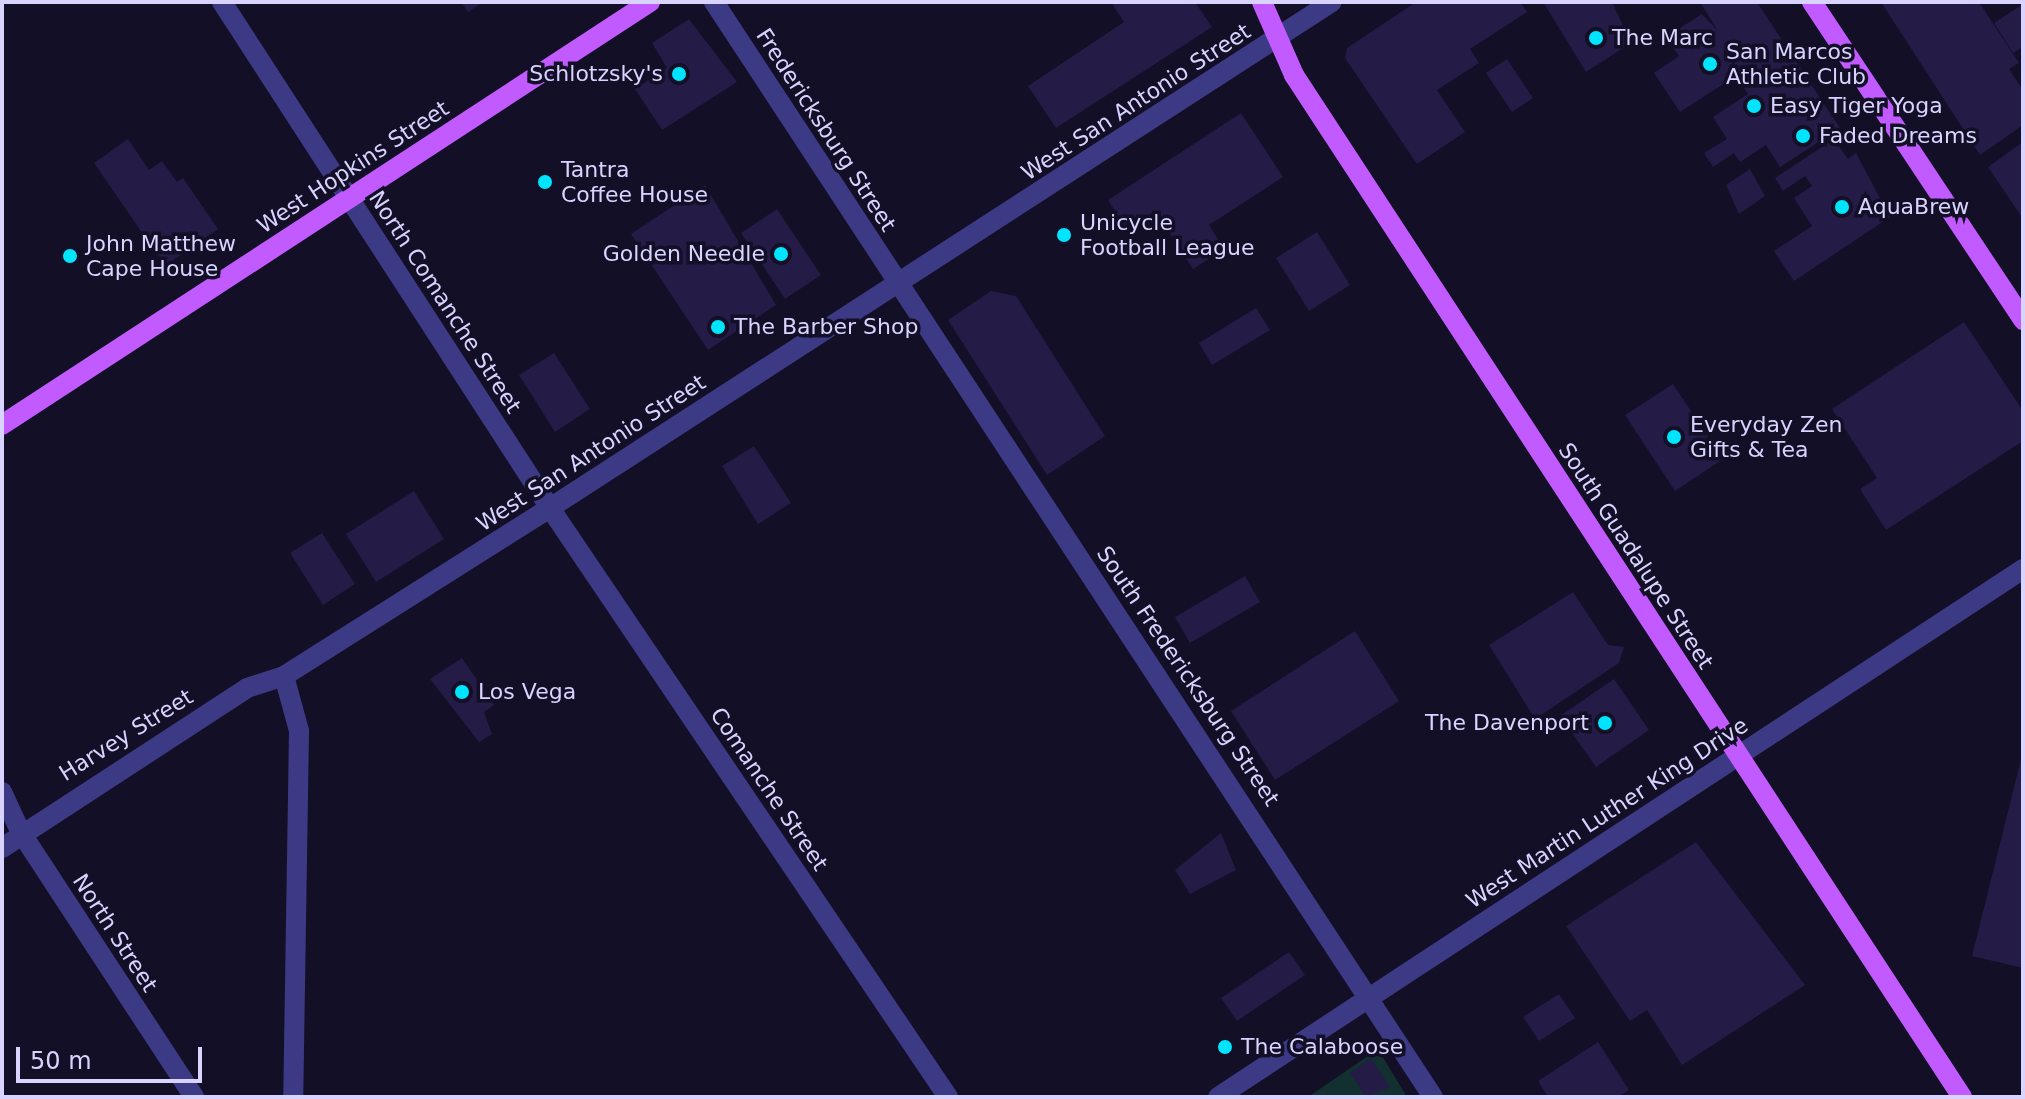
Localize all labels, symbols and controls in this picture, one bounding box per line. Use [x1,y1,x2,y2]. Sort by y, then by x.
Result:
street label: West San Antonio Street [1016,18,1256,186]
street label: Fredericksburg Street [751,24,901,236]
place label: The Marc [1612,25,1713,51]
marker: The Marc [1587,29,1605,47]
place label: San Marcos Athletic Club [1726,38,1866,90]
marker: San Marcos Athletic Club [1701,55,1719,73]
place label: Schlotzsky's [529,61,663,87]
marker: Schlotzsky's [670,65,688,83]
place label: Easy Tiger Yoga [1770,93,1943,119]
street label: West Hopkins Street [252,95,454,239]
marker: Easy Tiger Yoga [1745,97,1763,115]
place label: Faded Dreams [1819,123,1977,149]
marker: Faded Dreams [1794,127,1812,145]
place label: Tantra Coffee House [561,156,708,208]
marker: Tantra Coffee House [536,173,554,191]
street label: North Comanche Street [363,186,527,418]
place label: AquaBrew [1858,194,1969,220]
marker: AquaBrew [1833,198,1851,216]
place label: Unicycle Football League [1080,209,1254,260]
marker: Unicycle Football League [1055,226,1073,244]
place label: John Matthew Cape House [86,230,236,282]
place label: Golden Needle [603,241,765,267]
marker: Golden Needle [772,245,790,263]
marker: John Matthew Cape House [61,247,79,265]
place label: The Barber Shop [734,314,918,340]
marker: The Barber Shop [709,318,727,336]
street label: West San Antonio Street [471,369,711,537]
place label: Everyday Zen Gifts & Tea [1690,411,1843,462]
marker: Everyday Zen Gifts & Tea [1665,428,1683,446]
street label: South Guadalupe Street [1553,438,1719,674]
street label: South Fredericksburg Street [1091,541,1285,811]
place label: Los Vega [478,679,576,705]
street label: Harvey Street [54,683,198,787]
marker: Los Vega [453,683,471,701]
street label: Comanche Street [705,702,833,876]
place label: The Davenport [1425,710,1589,736]
street label: West Martin Luther King Drive [1461,712,1753,914]
marker: The Davenport [1596,714,1614,732]
street label: North Street [67,869,163,997]
scale bar [20,1031,206,1081]
place label: The Calaboose [1241,1034,1403,1060]
marker: The Calaboose [1216,1038,1234,1056]
text: 50 m [30,1047,92,1075]

